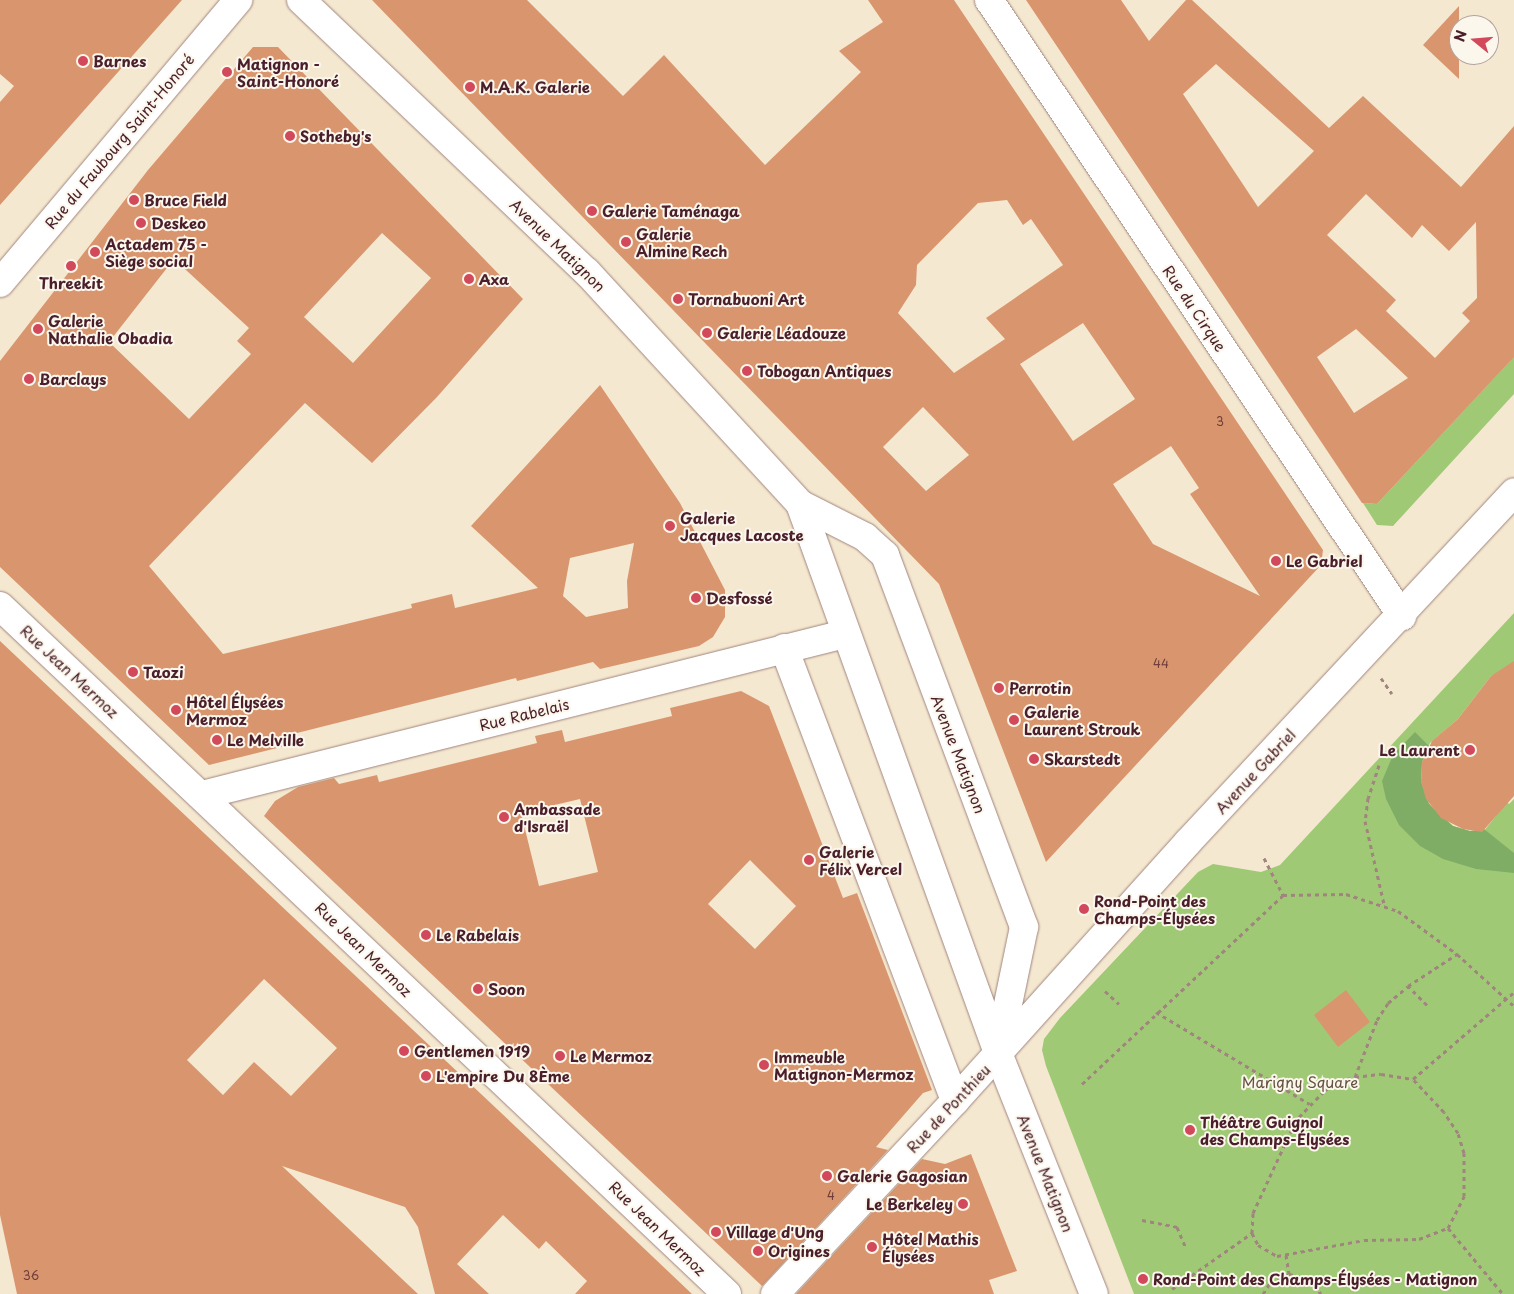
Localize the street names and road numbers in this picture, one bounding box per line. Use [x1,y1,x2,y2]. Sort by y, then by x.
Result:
street label: Rue du Faubourg Saint-Honoré [40,49,198,233]
street label: Avenue Matignon [507,195,609,295]
street label: Rue du Cirque [1159,260,1231,356]
street label: Rue Jean Mermoz [16,620,124,722]
street label: Avenue Matignon [928,693,990,815]
street label: Rue Rabelais [477,694,571,734]
street label: Avenue Gabriel [1211,725,1299,817]
street label: Rue Jean Mermoz [311,897,417,1001]
street label: Rue de Ponthieu [902,1060,994,1156]
street label: Avenue Matignon [1014,1112,1078,1234]
street label: Rue Jean Mermoz [605,1176,711,1280]

